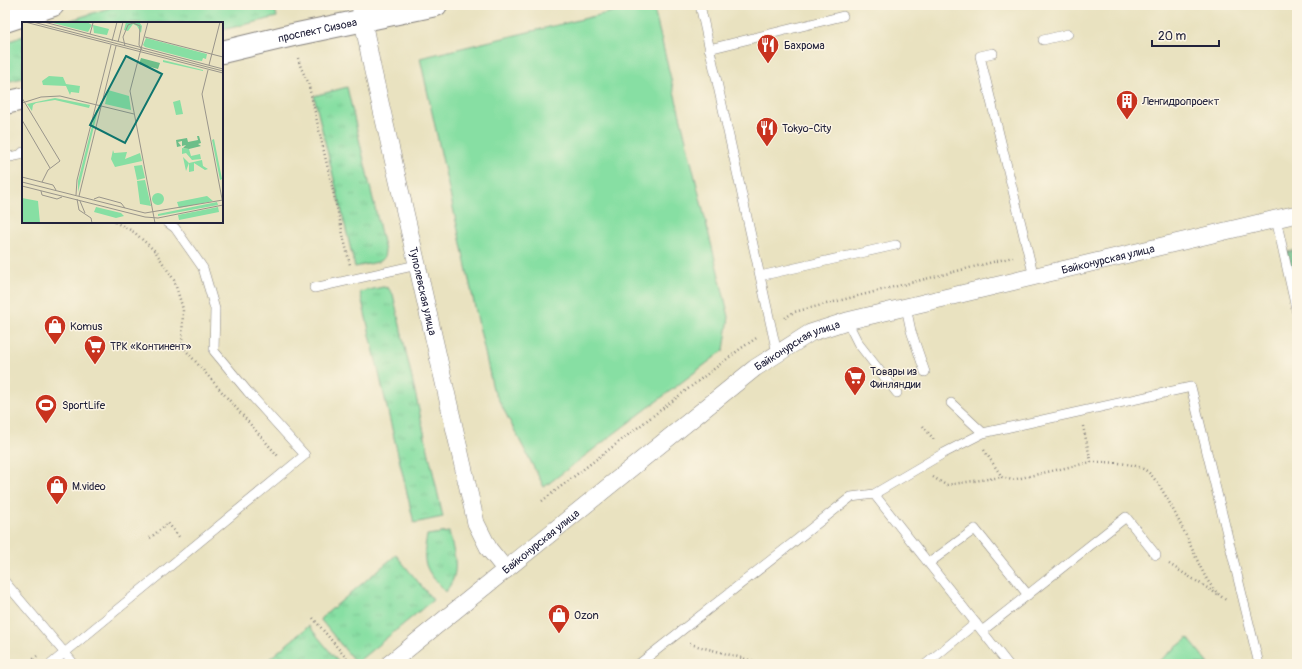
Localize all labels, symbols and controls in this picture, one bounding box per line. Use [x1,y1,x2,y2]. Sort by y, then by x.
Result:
street label: проспект Сизова [277,16,358,45]
inset map [22,22,223,223]
scale bar [1152,22,1219,48]
text: 20 m [1158,29,1187,44]
restaurant icon: Бахрома [755,32,781,65]
place label: Бахрома [784,39,825,52]
building icon: Ленгидропроект [1114,88,1140,121]
place label: Ленгидропроект [1141,95,1220,108]
restaurant icon: Tokyo-City [754,115,780,148]
place label: Tokyo-City [782,122,832,135]
street label: Байконурская улица [1060,242,1156,277]
street label: Туполевская улица [406,246,439,337]
shop icon: Komus [42,313,68,346]
street label: Байконурская улица [752,318,841,374]
place label: Komus [70,320,103,333]
supermarket icon: ТРК «Континент» [82,333,108,366]
place label: ТРК «Континент» [110,340,192,353]
supermarket icon: Товары из Финляндии [842,364,868,397]
place label: Товары из Финляндии [870,365,921,391]
sports icon: SportLife [33,392,59,425]
place label: SportLife [62,399,106,412]
shop icon: M.video [44,473,70,506]
place label: M.video [72,480,106,493]
street label: Байконурская улица [500,507,582,577]
shop icon: Ozon [546,602,572,635]
place label: Ozon [574,609,599,622]

